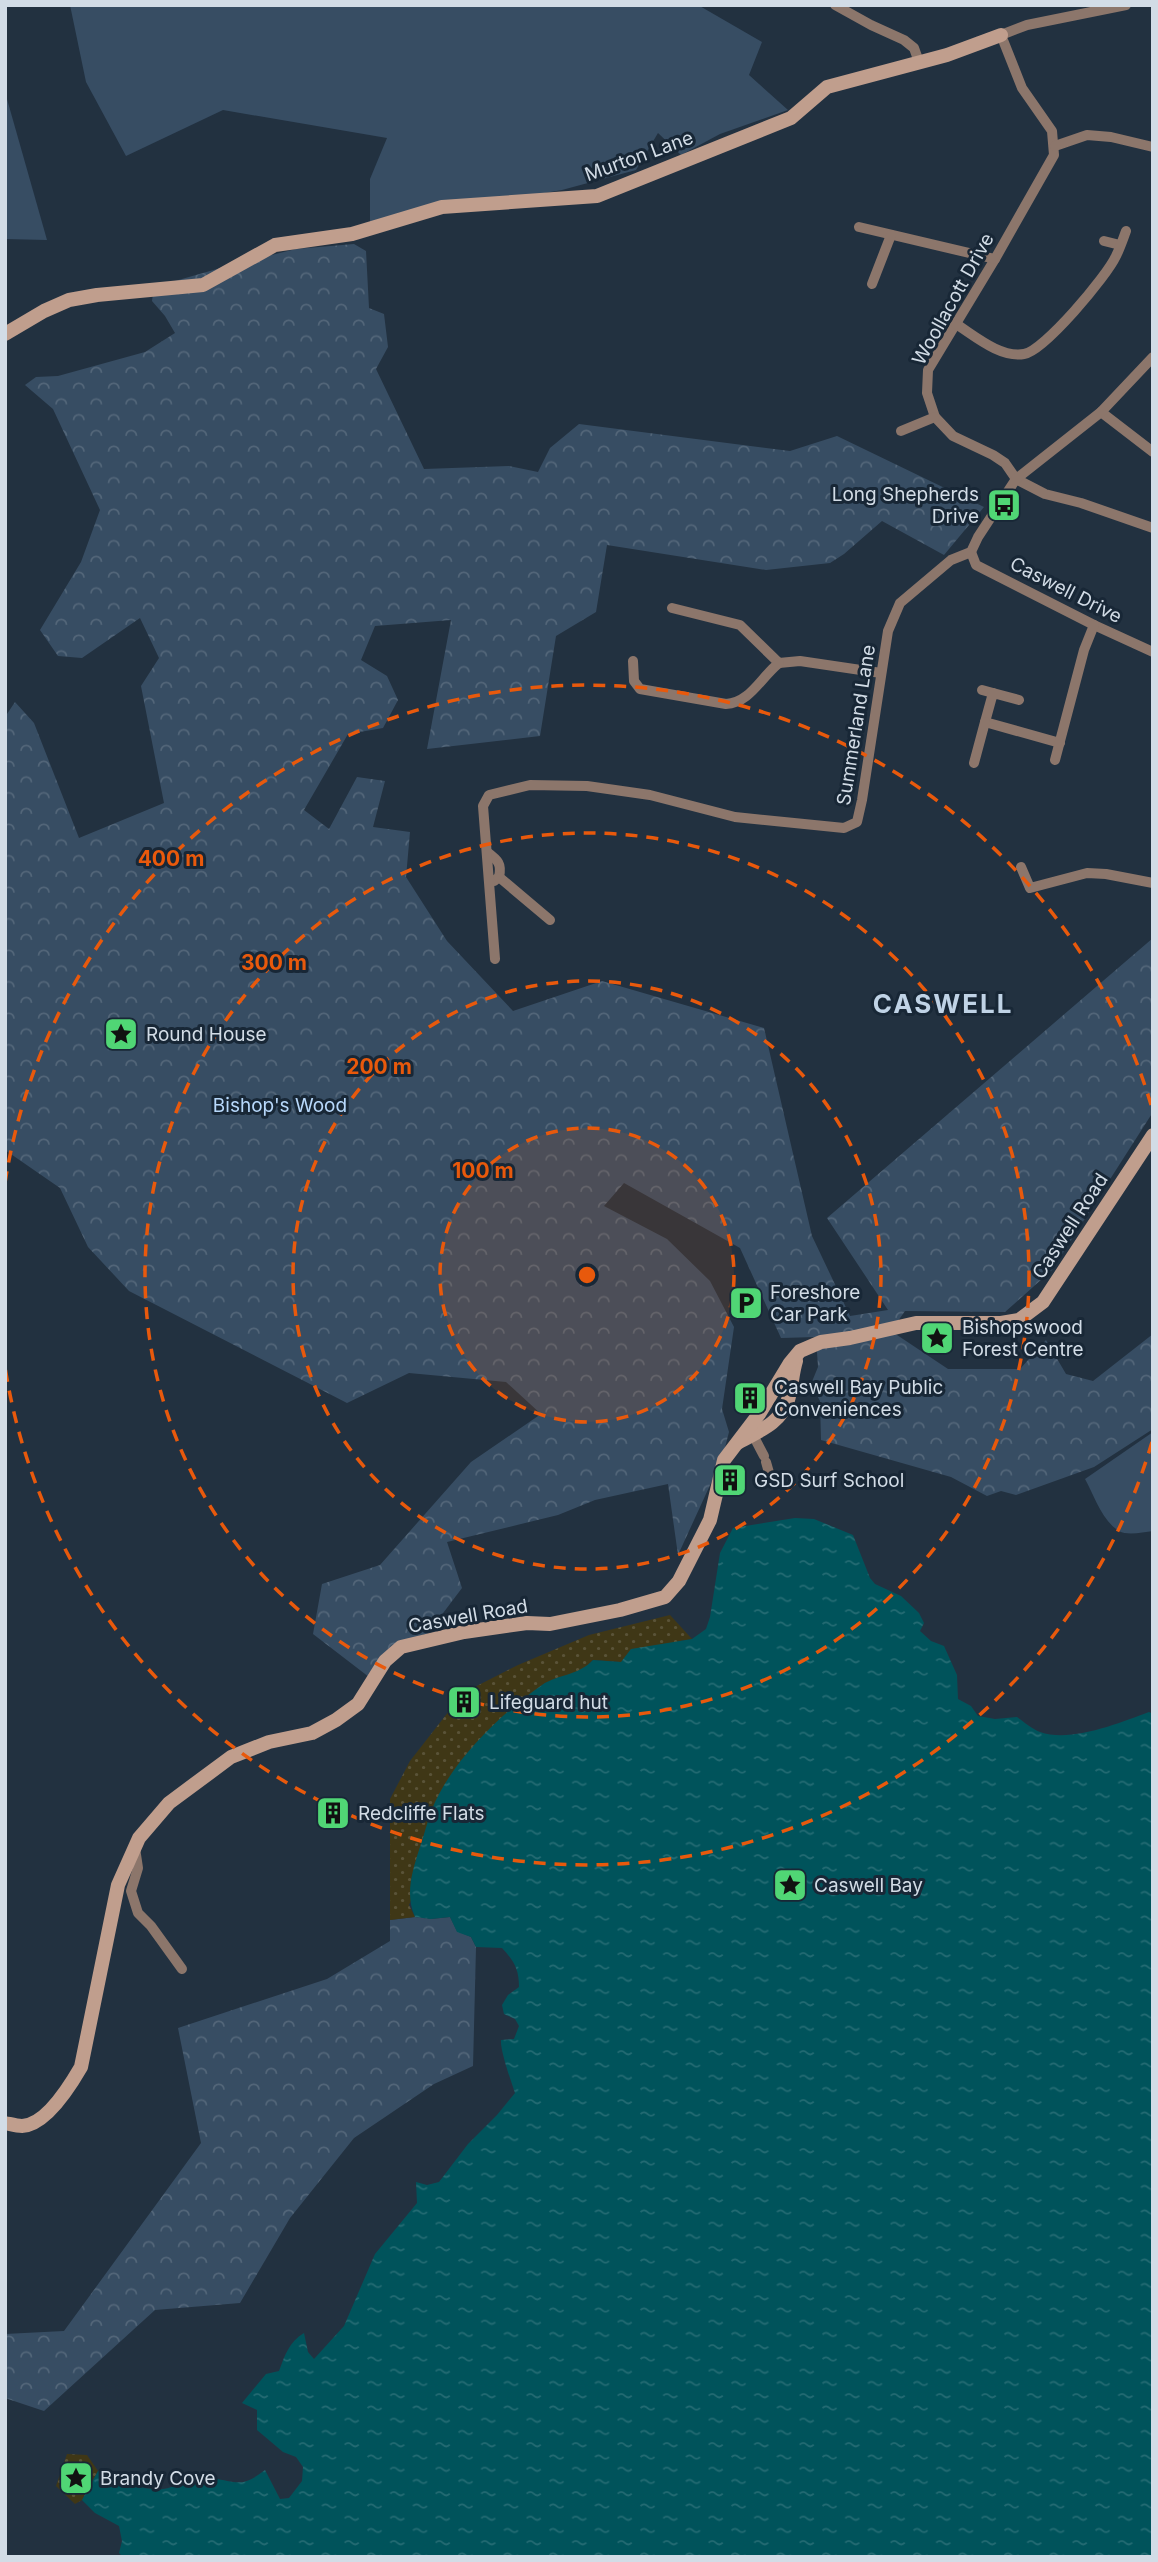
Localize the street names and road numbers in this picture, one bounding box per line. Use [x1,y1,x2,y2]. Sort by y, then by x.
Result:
street label: Murton Lane [582,126,696,186]
street label: Woollacott Drive [907,229,999,369]
street label: Caswell Drive [1006,552,1126,628]
street label: Summerland Lane [832,643,880,807]
street label: Caswell Road [1027,1169,1113,1283]
street label: Caswell Road [406,1594,530,1638]

